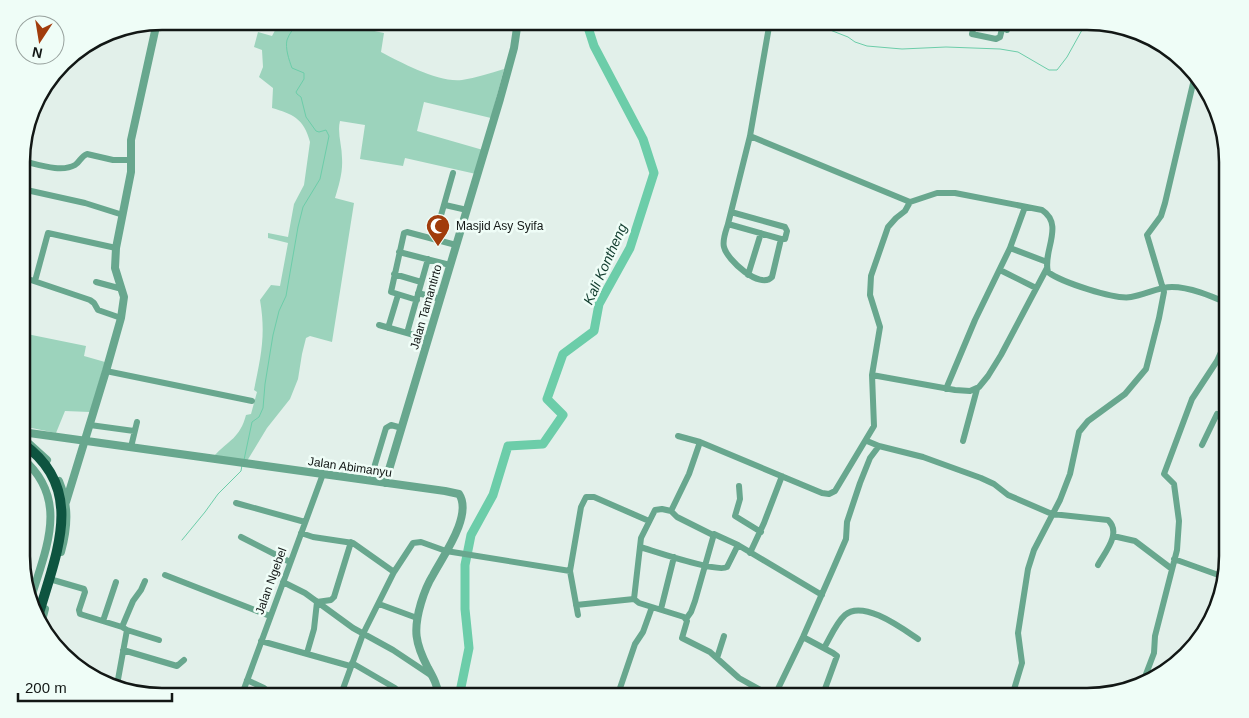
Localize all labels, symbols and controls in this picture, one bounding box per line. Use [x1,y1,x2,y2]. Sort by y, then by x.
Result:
north arrow [15,15,65,65]
text: N [31,44,44,62]
mosque icon: Masjid Asy Syifa [425,213,451,247]
place label: Masjid Asy Syifa [456,219,544,233]
water label: Kali Kontheng [580,221,630,307]
street label: Jalan Tamantirto [407,263,445,351]
street label: Jalan Abimanyu [307,454,393,480]
street label: Jalan Ngebel [252,546,290,616]
scale bar [18,670,171,702]
text: 200 m [25,679,67,696]

